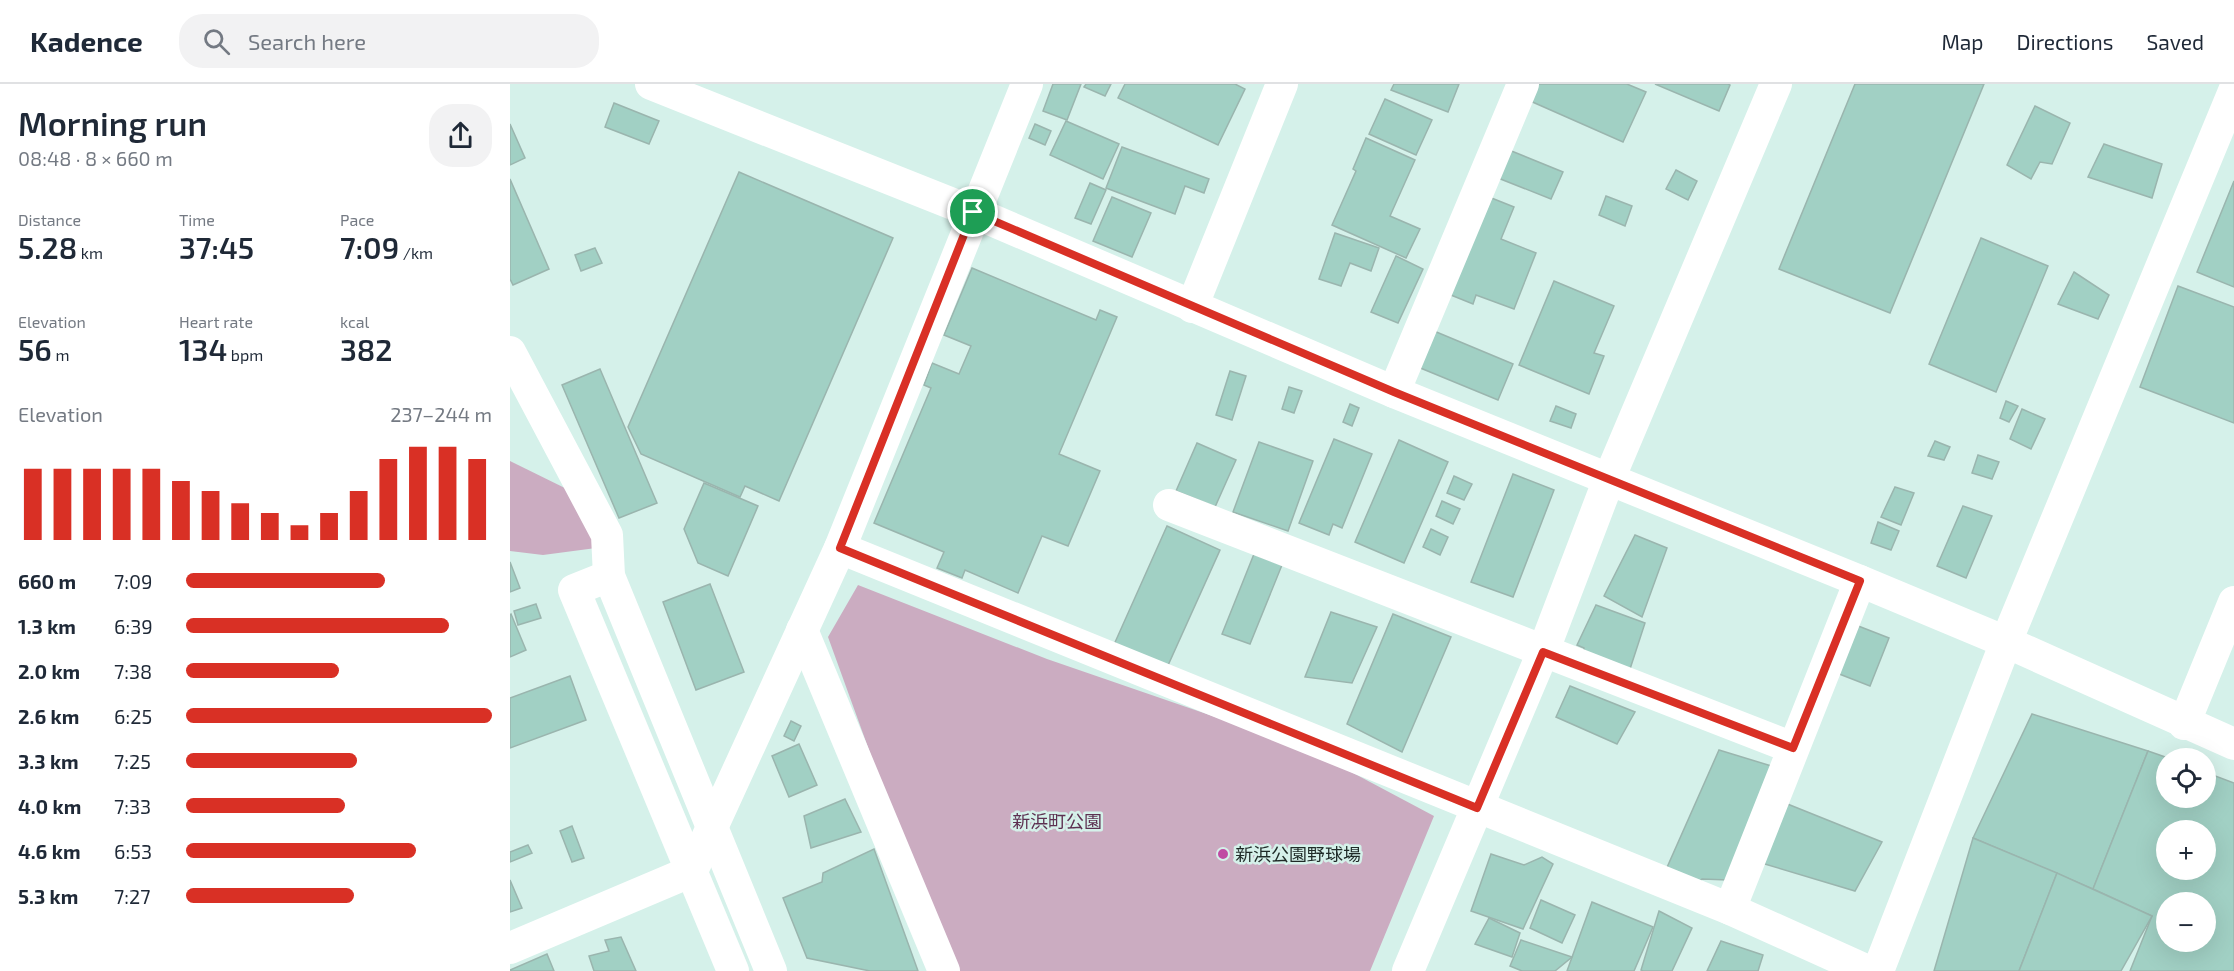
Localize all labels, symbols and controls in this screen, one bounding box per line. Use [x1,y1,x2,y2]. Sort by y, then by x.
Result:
search box [179,14,599,68]
text: Kadence [30,24,143,58]
icon: search [200,25,233,58]
text: Search here [248,28,366,54]
text: Map [1941,29,1984,54]
text: Directions [2017,29,2113,54]
text: Saved [2146,29,2204,54]
text: Morning run [18,103,207,143]
button: share [429,104,492,167]
text: 08:48 · 8 × 660 m [18,146,173,170]
pin [947,186,998,237]
icon: arrive [956,195,989,228]
text: Distance [18,210,81,229]
text: Time [179,210,215,229]
text: Pace [340,210,374,229]
text: 5.28 [18,229,77,265]
text: 37:45 [179,229,254,265]
text: 7:09 [340,229,399,265]
text: km [77,243,103,262]
text: /km [399,243,433,262]
text: Elevation [18,312,86,331]
text: Heart rate [179,312,253,331]
text: kcal [340,312,369,331]
text: 56 [18,331,52,367]
text: 134 [179,331,227,367]
text: 382 [340,331,393,367]
text: m [52,345,69,364]
text: bpm [227,345,263,364]
text: Elevation [18,402,103,426]
text: 237–244 m [390,402,492,426]
text: 660 m [18,569,76,593]
text: 7:09 [114,569,152,593]
text: 1.3 km [18,614,76,638]
text: 6:39 [114,614,153,638]
text: 2.0 km [18,659,80,683]
text: 7:38 [114,659,152,683]
text: 2.6 km [18,704,79,728]
text: 6:25 [114,704,152,728]
map controls [2156,748,2216,952]
button: locate [2156,748,2216,808]
text: 3.3 km [18,749,79,773]
text: 7:25 [114,749,151,773]
text: 4.0 km [18,794,81,818]
text: 7:33 [114,794,151,818]
park label: 新浜町公園 [1012,810,1102,832]
button: + [2156,820,2216,880]
text: 4.6 km [18,839,81,863]
text: 6:53 [114,839,152,863]
place label: 新浜公園野球場 [1235,843,1361,865]
marker: 新浜公園野球場 [1216,847,1230,861]
text: 5.3 km [18,884,78,908]
text: 7:27 [114,884,150,908]
button: − [2156,892,2216,952]

